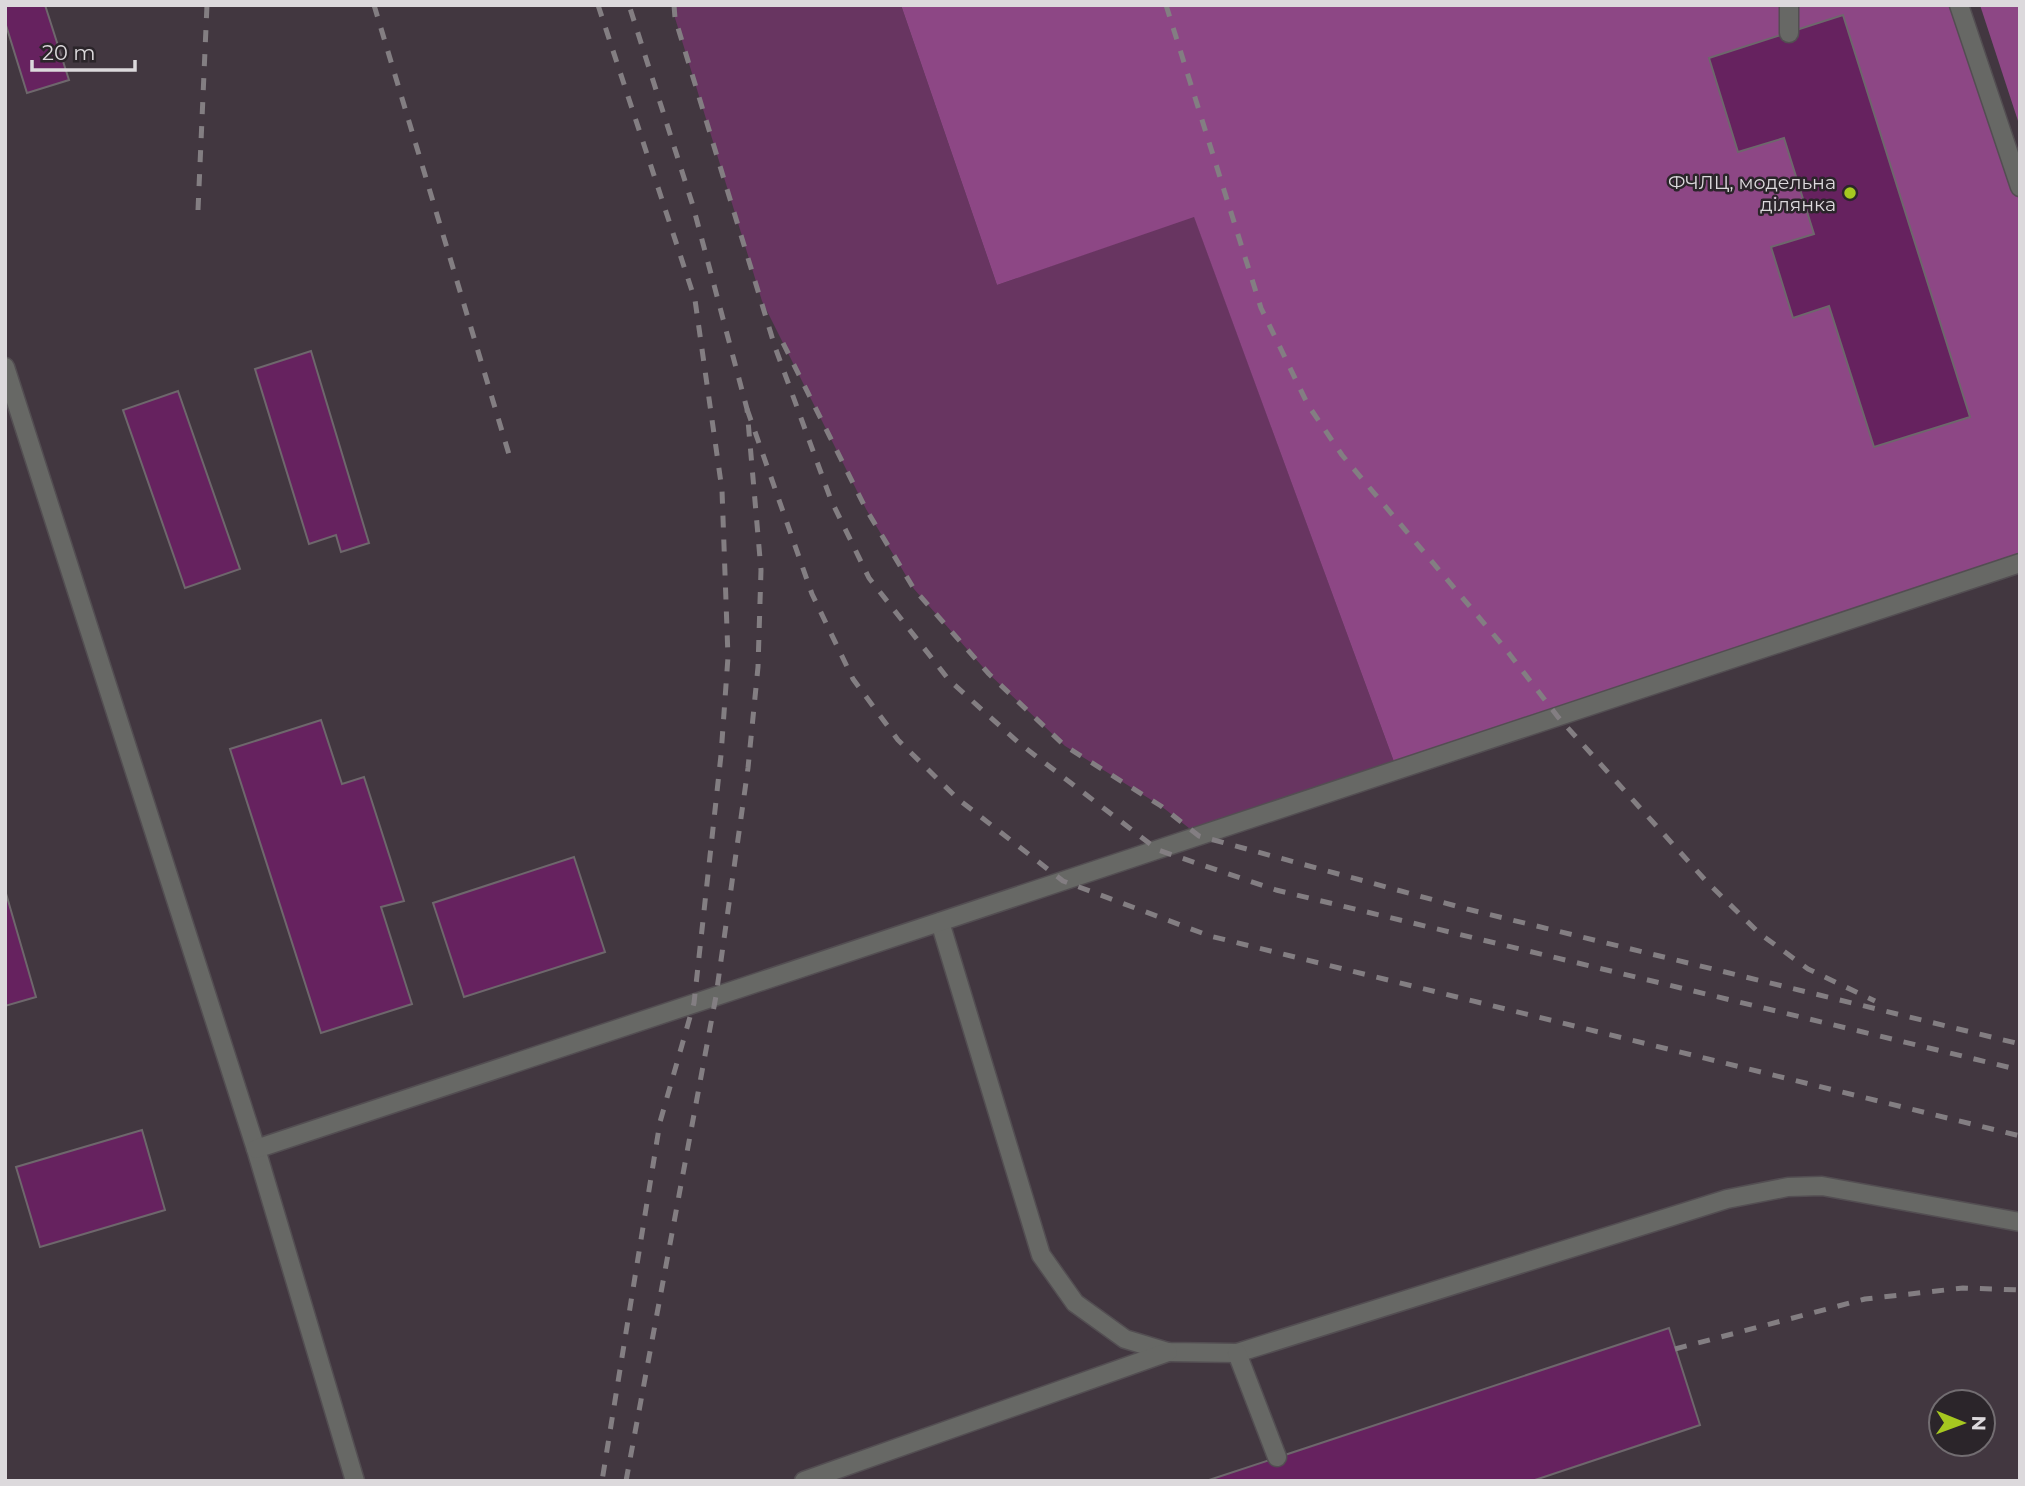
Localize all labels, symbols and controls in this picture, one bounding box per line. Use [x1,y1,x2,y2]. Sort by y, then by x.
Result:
scale bar [32,28,135,72]
text: 20 m [42,40,96,65]
place label: ФЧЛЦ, модельна ділянка [1668,171,1836,216]
marker: ФЧЛЦ, модельна ділянка [1842,185,1858,201]
north arrow [1927,1388,1997,1458]
text: N [1967,1415,1990,1431]

